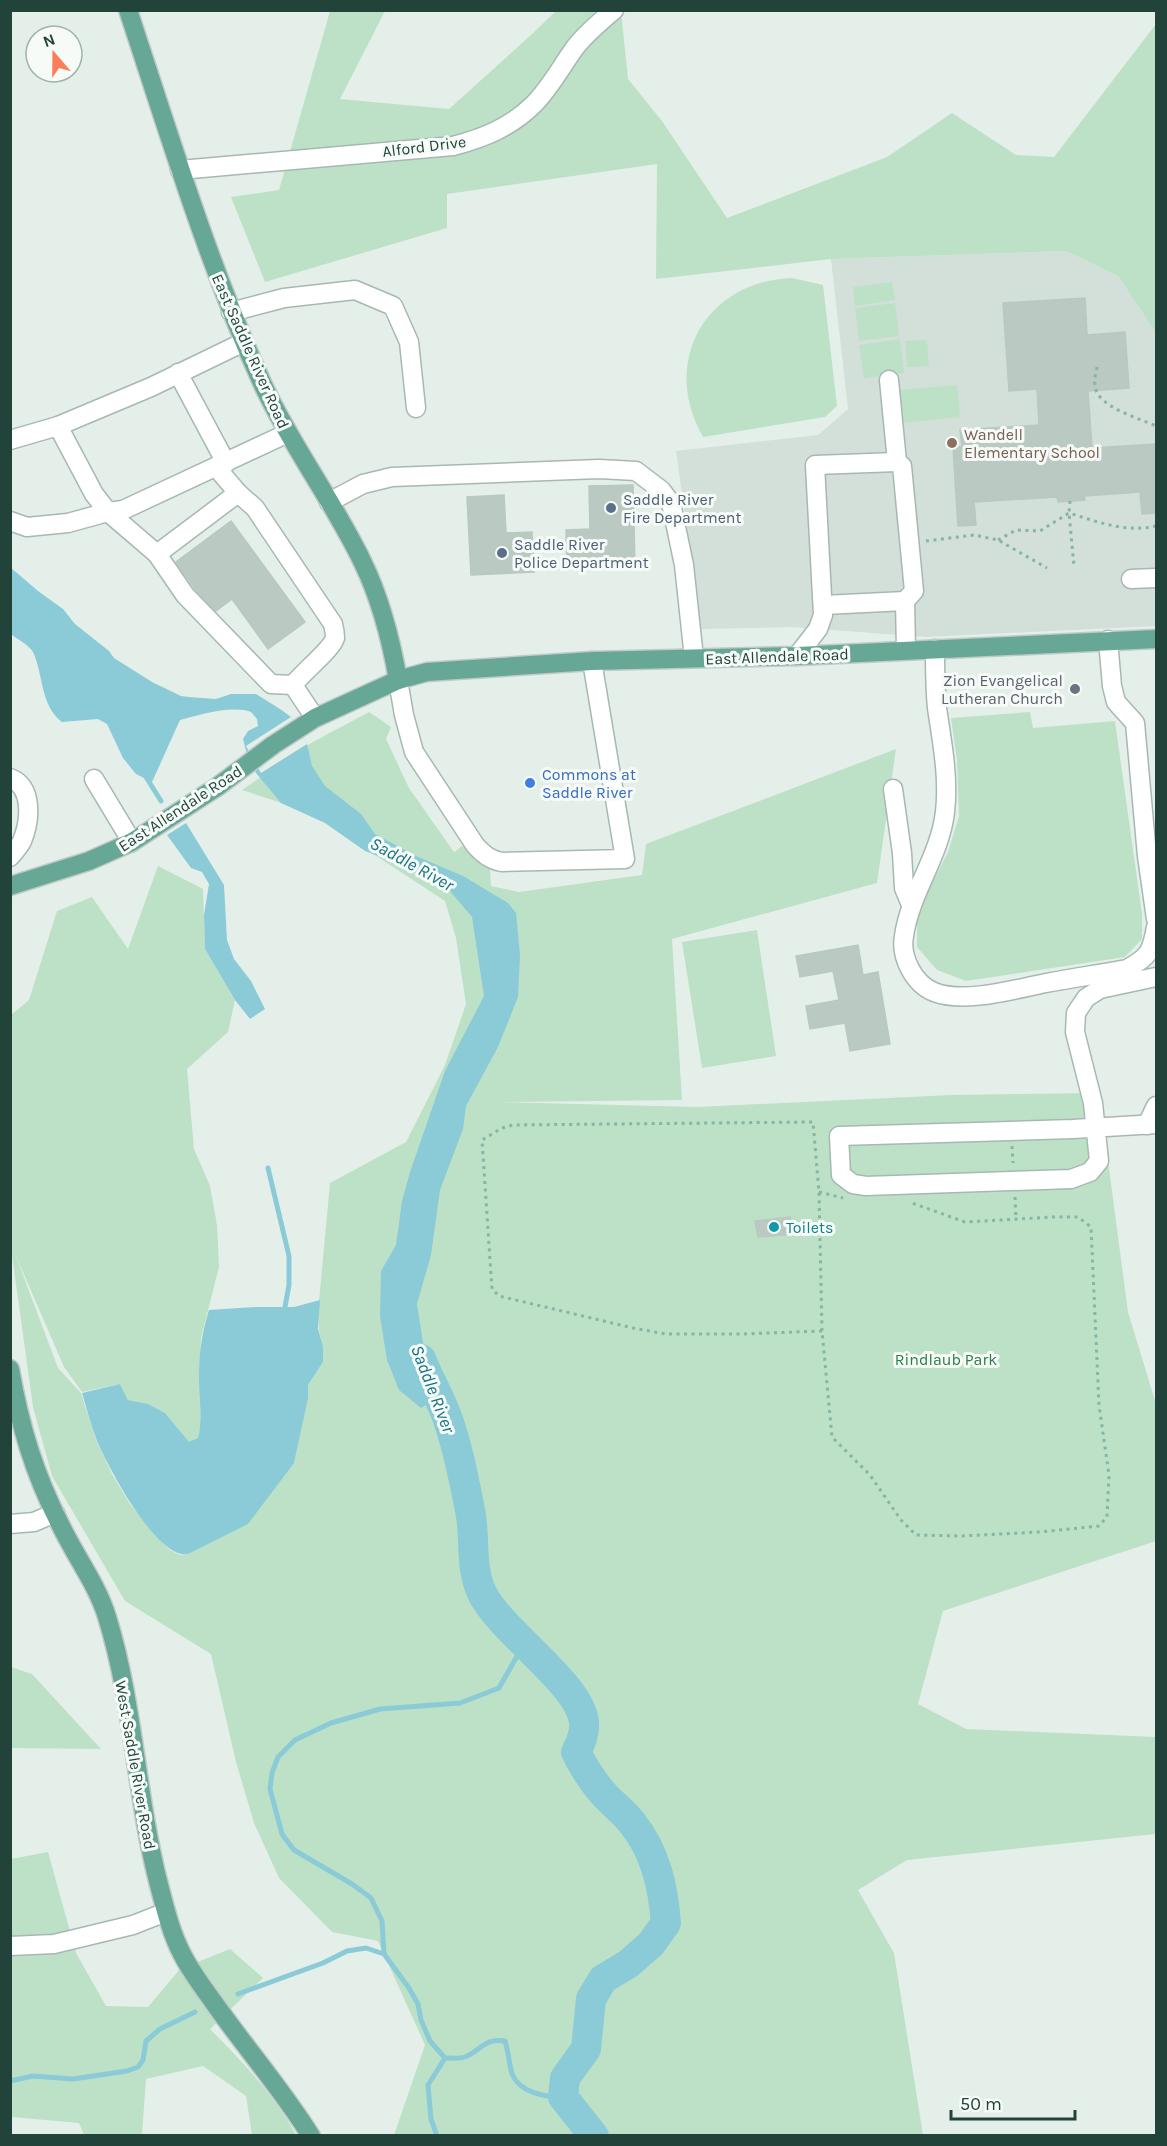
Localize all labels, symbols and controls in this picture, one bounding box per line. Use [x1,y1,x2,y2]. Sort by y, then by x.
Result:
north arrow [24,24,84,84]
text: N [40,29,58,51]
street label: Alford Drive [381,132,467,161]
street label: East Saddle River Road [208,271,293,431]
place label: Wandell Elementary School [964,425,1100,462]
marker: Wandell Elementary School [945,436,959,450]
place label: Saddle River Fire Department [623,490,742,527]
marker: Saddle River Fire Department [604,501,618,515]
place label: Saddle River Police Department [514,535,649,572]
marker: Saddle River Police Department [495,546,509,560]
street label: East Allendale Road [705,644,849,669]
place label: Zion Evangelical Lutheran Church [941,671,1063,708]
marker: Zion Evangelical Lutheran Church [1068,682,1082,696]
street label: East Allendale Road [115,761,246,856]
place label: Commons at Saddle River [542,765,636,802]
marker: Commons at Saddle River [523,776,537,790]
water label: Saddle River [366,832,458,896]
place label: Toilets [786,1218,833,1237]
marker: Toilets [767,1220,781,1234]
water label: Saddle River [406,1342,460,1437]
park label: Rindlaub Park [895,1350,997,1369]
street label: West Saddle River Road [111,1679,160,1851]
scale bar [951,2083,1076,2121]
text: 50 m [960,2093,1002,2115]

